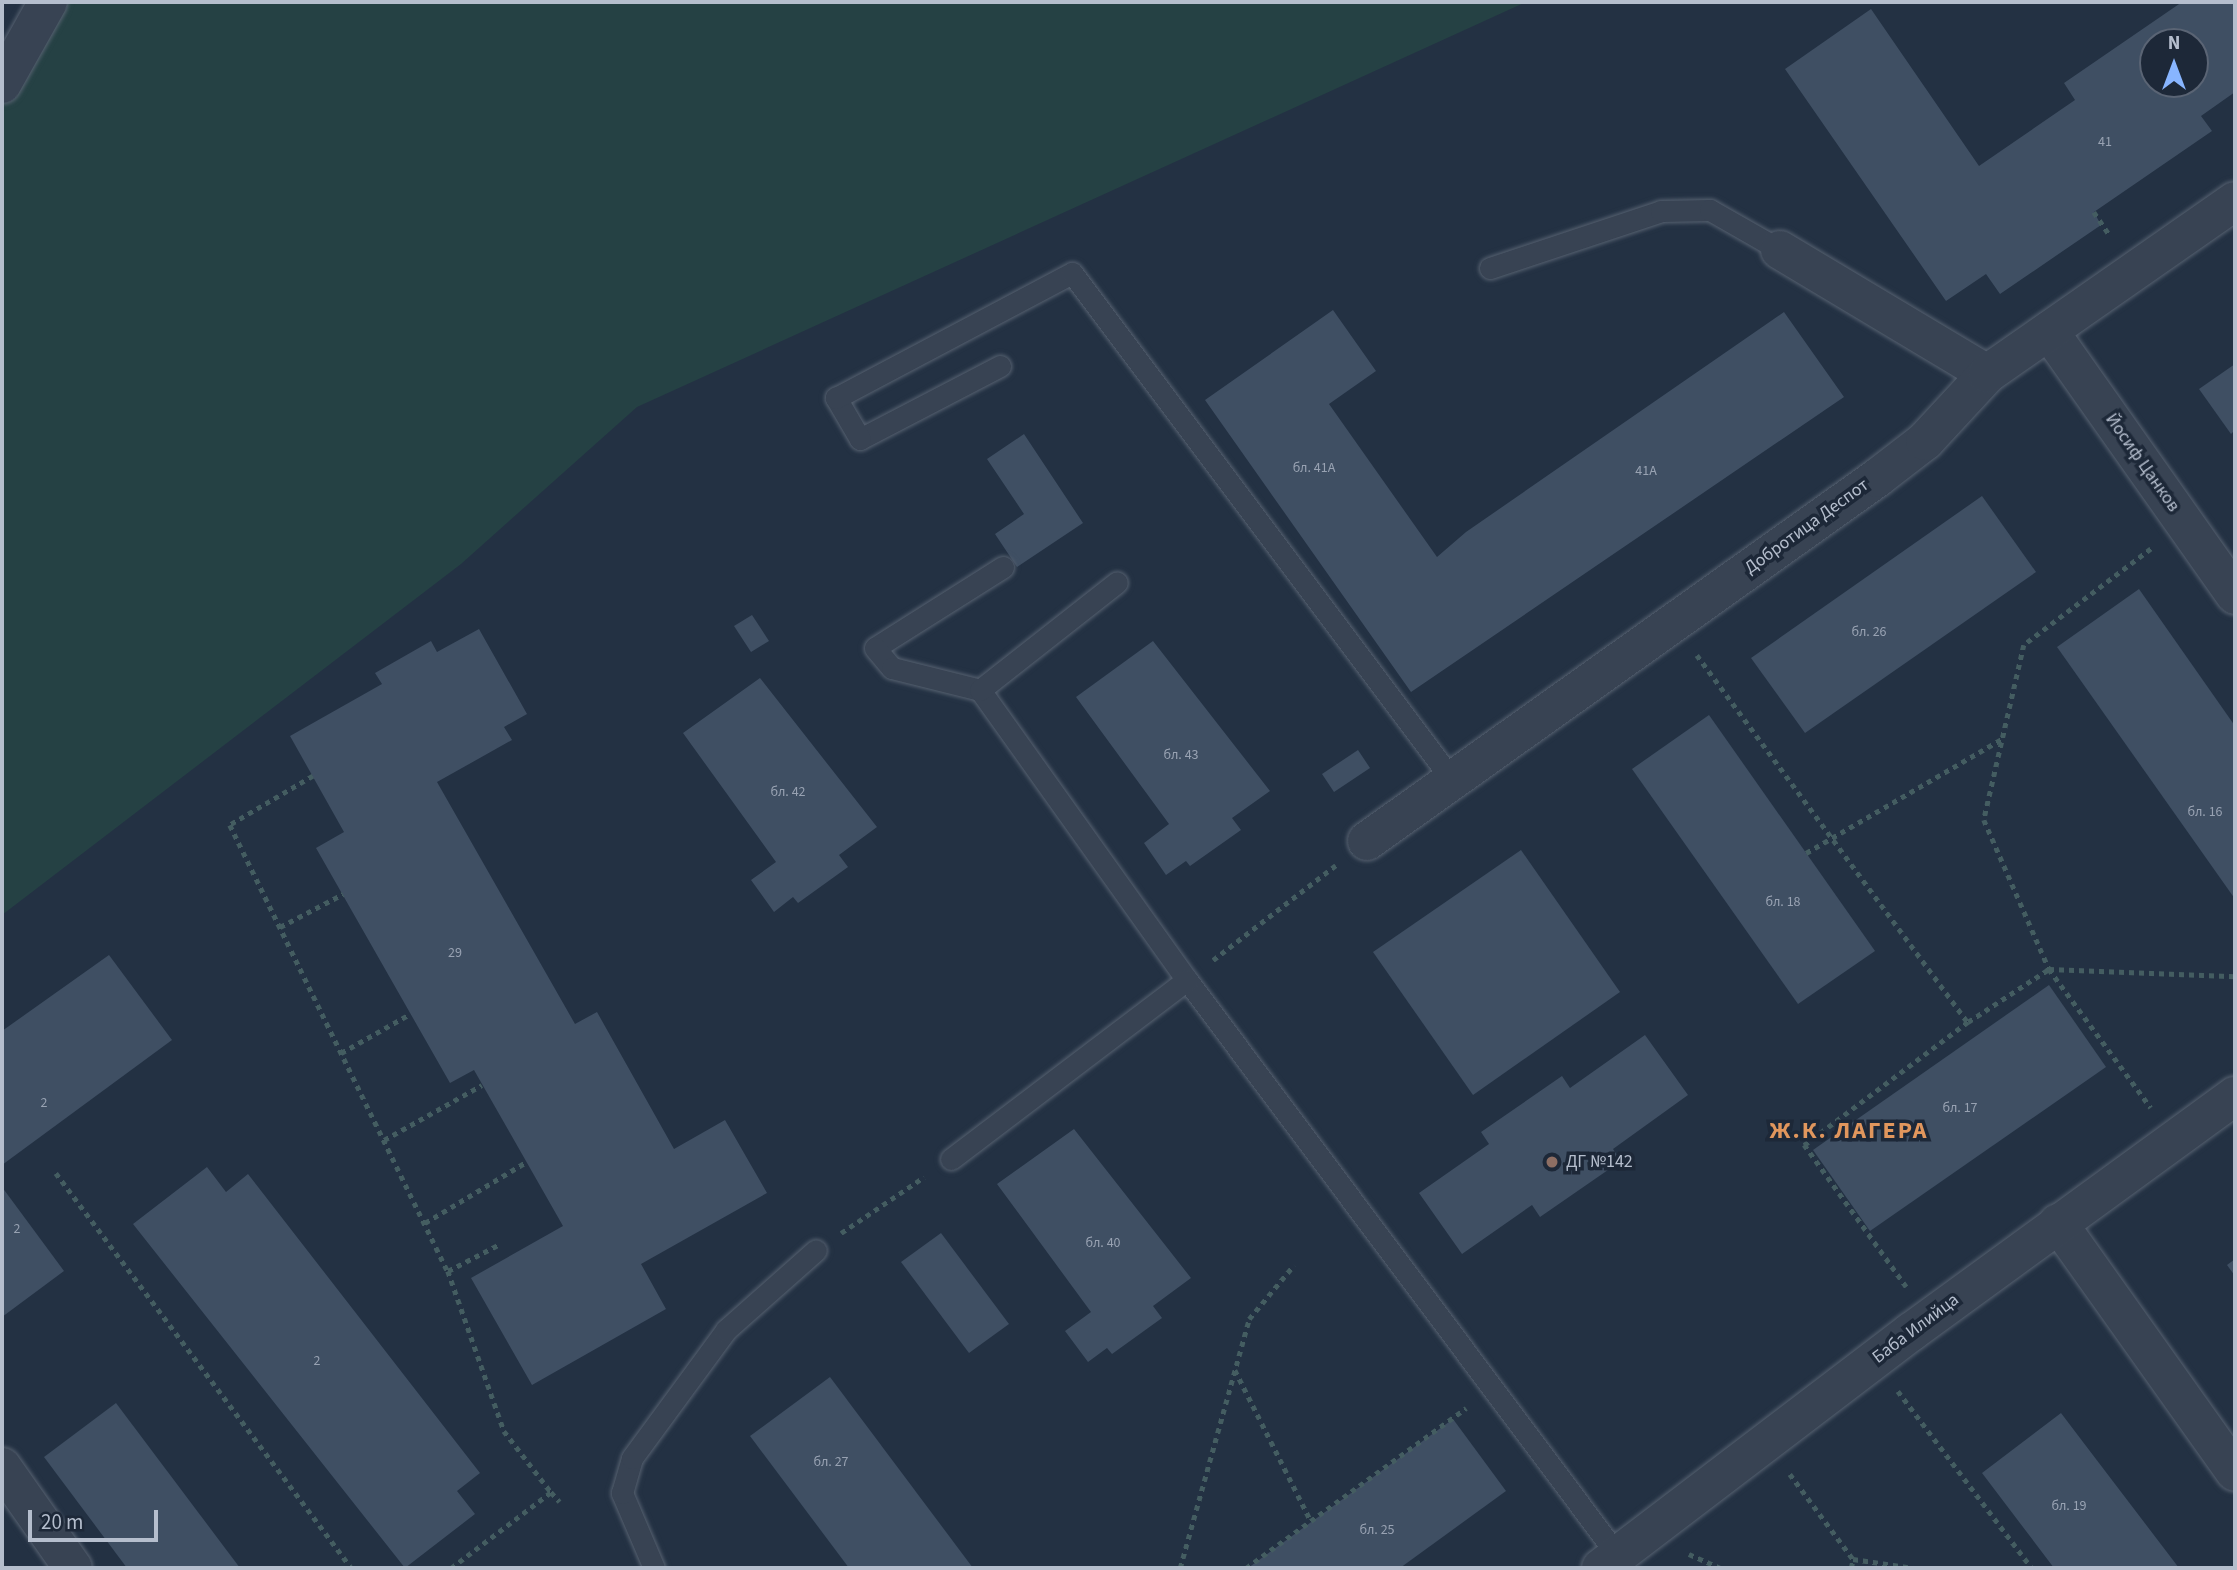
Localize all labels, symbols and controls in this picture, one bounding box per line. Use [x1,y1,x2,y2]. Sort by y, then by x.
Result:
north arrow [2139,28,2209,98]
text: N [2168,30,2180,57]
house number: 41 [2098,134,2112,150]
street label: Йосиф Цанков [2100,410,2184,516]
house number: бл. 41А [1293,460,1335,476]
house number: 41А [1635,463,1657,479]
street label: Добротица Деспот [1741,475,1873,579]
house number: бл. 26 [1851,624,1887,640]
house number: бл. 43 [1163,747,1199,763]
house number: бл. 42 [770,784,806,800]
house number: бл. 16 [2187,804,2223,820]
house number: бл. 18 [1765,894,1801,910]
house number: 29 [448,945,462,961]
house number: 2 [41,1095,47,1111]
house number: бл. 17 [1942,1100,1978,1116]
district label: Ж.К. ЛАГЕРА [1771,1117,1927,1145]
place label: ДГ №142 [1566,1151,1633,1173]
marker: ДГ №142 [1544,1154,1560,1170]
house number: 2 [14,1221,20,1237]
house number: бл. 40 [1085,1235,1121,1251]
street label: Баба Илийца [1868,1289,1964,1369]
house number: 2 [314,1353,320,1369]
house number: бл. 27 [813,1454,849,1470]
scale bar [32,1496,161,1540]
house number: бл. 19 [2051,1498,2087,1514]
text: 20 m [41,1507,83,1537]
house number: бл. 25 [1359,1522,1395,1538]

